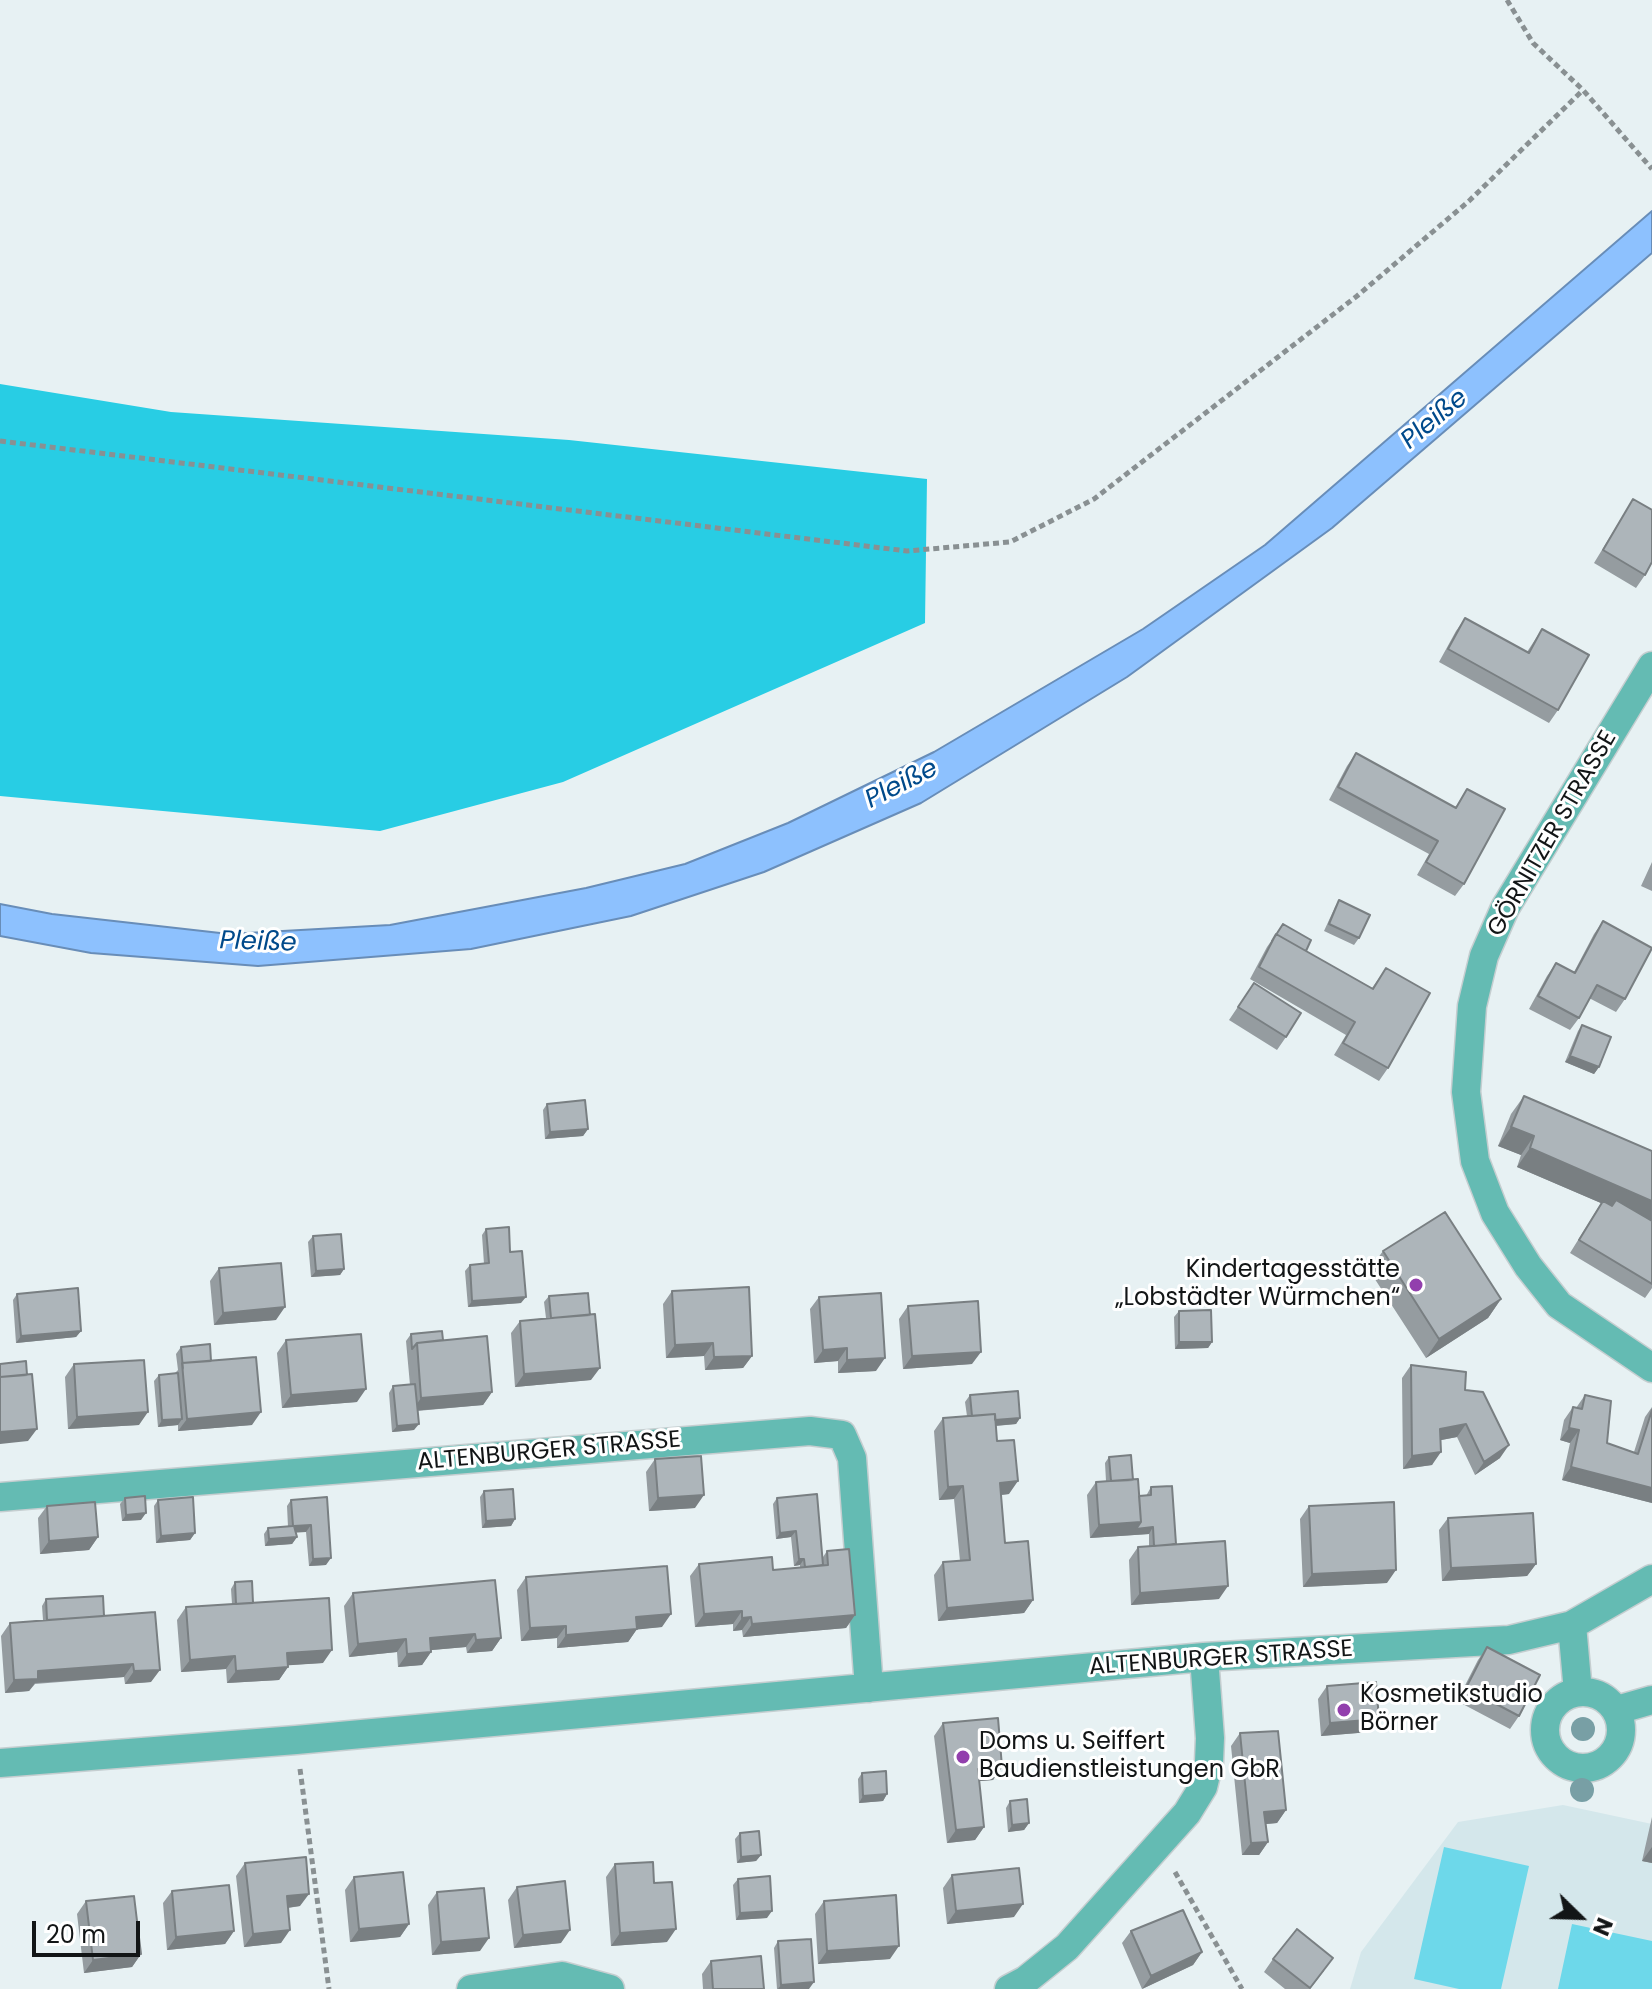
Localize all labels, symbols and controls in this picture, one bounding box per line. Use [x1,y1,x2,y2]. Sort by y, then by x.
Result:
water label: Pleiße [1395,383,1475,457]
street label: GÖRNITZER STRASSE [1482,726,1624,942]
water label: Pleiße [861,754,943,816]
water label: Pleiße [219,926,297,960]
place label: Kindertagesstätte „Lobstädter Würmchen“ [1115,1257,1400,1313]
marker: Kindertagesstätte „Lobstädter Würmchen“ [1407,1276,1425,1294]
street label: ALTENBURGER STRASSE [416,1426,682,1478]
street label: ALTENBURGER STRASSE [1088,1635,1354,1683]
place label: Kosmetikstudio Börner [1360,1682,1543,1738]
marker: Kosmetikstudio Börner [1335,1701,1353,1719]
place label: Doms u. Seiffert Baudienstleistungen GbR [979,1729,1280,1785]
marker: Doms u. Seiffert Baudienstleistungen GbR [954,1748,972,1766]
north arrow [1540,1877,1620,1957]
scale bar [36,1905,144,1955]
text: N [1585,1913,1620,1940]
text: 20 m [46,1918,106,1951]

